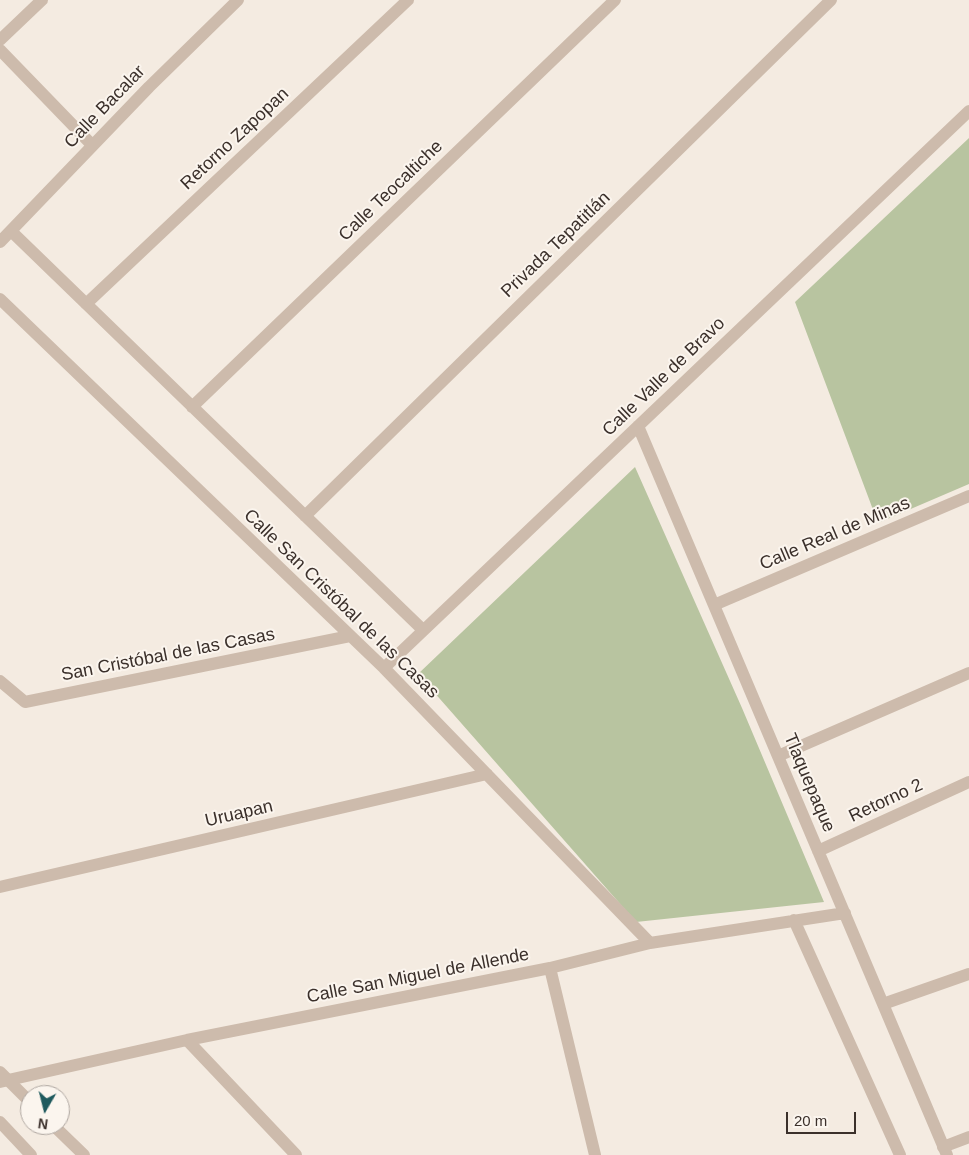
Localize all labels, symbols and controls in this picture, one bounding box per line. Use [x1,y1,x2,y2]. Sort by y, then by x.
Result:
street label: Calle Bacalar [60,61,150,153]
street label: Retorno Zapopan [176,83,294,195]
street label: Calle Teocaltiche [335,136,447,246]
street label: Privada Tepatitlán [497,188,615,302]
street label: Calle Valle de Bravo [598,313,730,441]
street label: Calle Real de Minas [757,493,913,575]
street label: Calle San Cristóbal de las Casas [239,505,443,703]
street label: San Cristóbal de las Casas [59,624,277,686]
street label: Tlaquepaque [779,730,839,836]
street label: Retorno 2 [846,775,926,827]
street label: Uruapan [203,796,275,832]
street label: Calle San Miguel de Allende [305,944,531,1008]
north arrow [20,1085,70,1135]
scale bar [789,1102,859,1134]
text: 20 m [794,1112,827,1129]
text: N [37,1115,49,1132]

